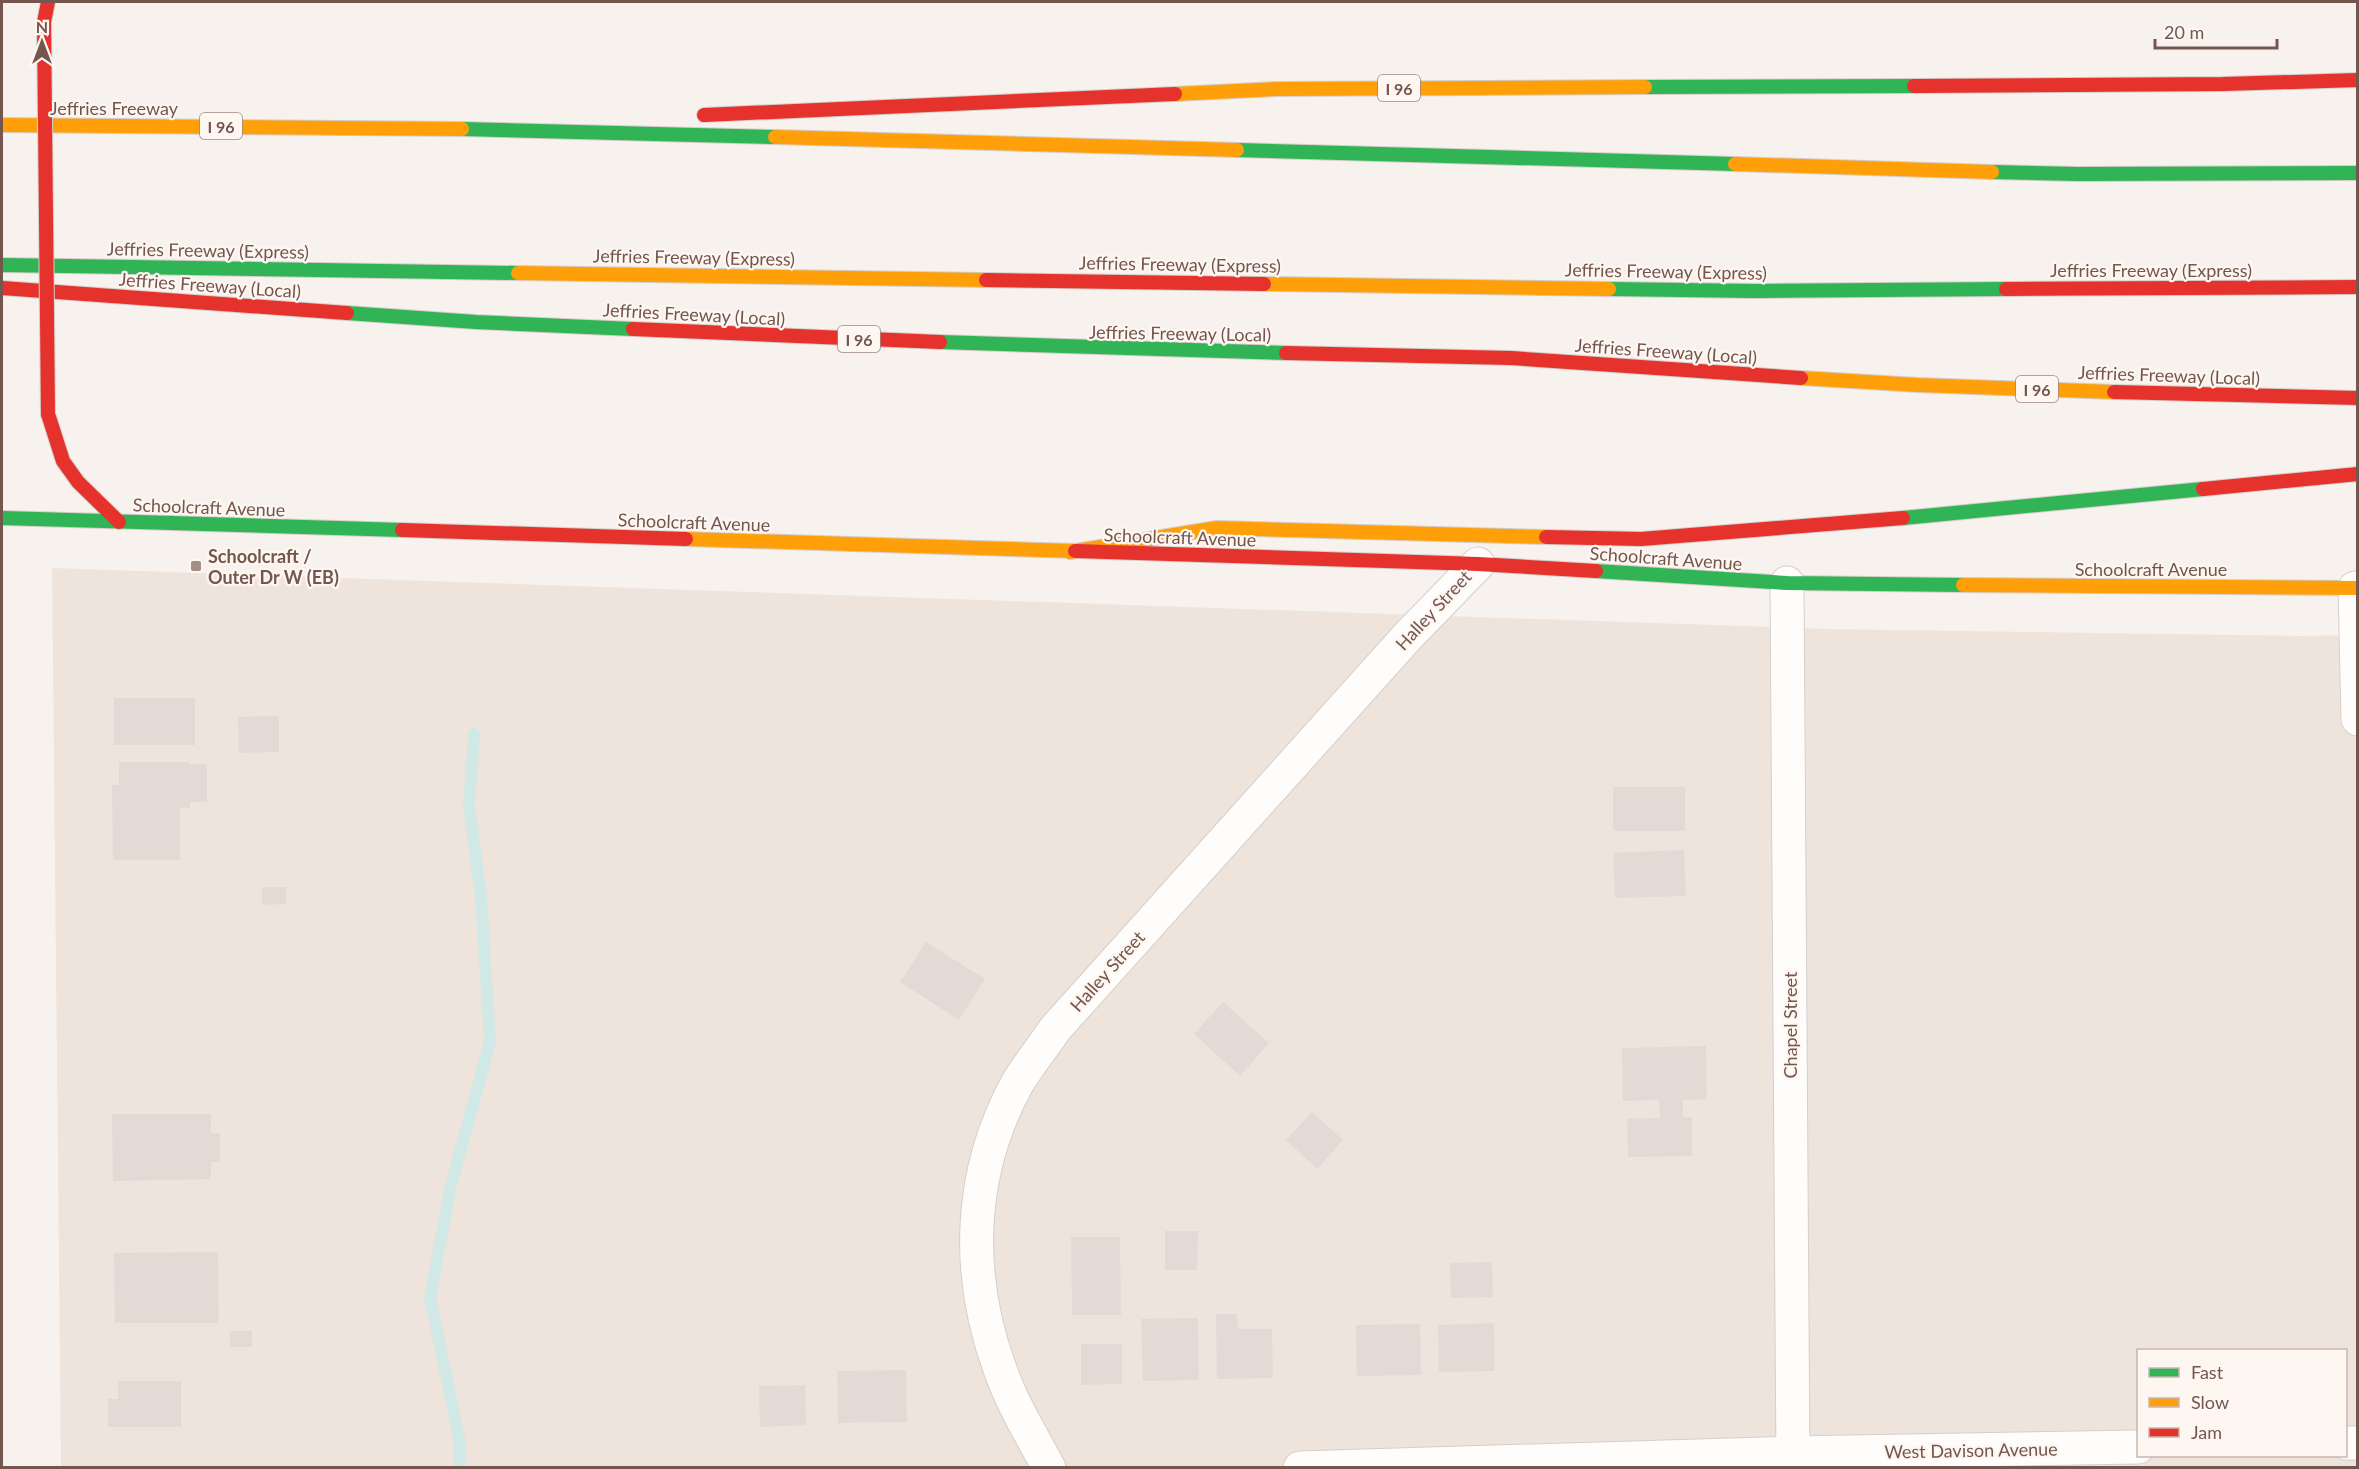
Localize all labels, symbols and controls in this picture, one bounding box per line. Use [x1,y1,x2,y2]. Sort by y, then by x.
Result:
north arrow [12,12,72,72]
scale bar [2155,12,2276,50]
text: N [36,17,48,36]
text: 20 m [2164,21,2204,43]
road number: I 96 [1378,75,1420,101]
street label: Jeffries Freeway [50,97,179,119]
road number: I 96 [200,113,242,139]
street label: Jeffries Freeway (Express) [107,237,309,263]
street label: Jeffries Freeway (Express) [593,244,795,270]
street label: Jeffries Freeway (Express) [1079,251,1281,277]
street label: Jeffries Freeway (Express) [1565,258,1767,284]
street label: Jeffries Freeway (Express) [2050,259,2252,281]
street label: Jeffries Freeway (Local) [118,268,302,302]
street label: Jeffries Freeway (Local) [602,298,786,330]
street label: Jeffries Freeway (Local) [1089,320,1271,346]
road number: I 96 [838,326,880,352]
street label: Jeffries Freeway (Local) [1574,334,1758,368]
street label: Jeffries Freeway (Local) [2077,361,2261,389]
road number: I 96 [2016,376,2058,402]
street label: Schoolcraft Avenue [132,493,286,521]
street label: Schoolcraft Avenue [617,508,771,536]
street label: Schoolcraft Avenue [1103,523,1257,551]
street label: Schoolcraft Avenue [1589,542,1743,574]
place label: Schoolcraft / Outer Dr W (EB) [208,545,339,588]
street label: Schoolcraft Avenue [2075,558,2227,580]
marker: Schoolcraft / Outer Dr W (EB) [189,559,203,573]
street label: Halley Street [1391,565,1476,654]
street label: Halley Street [1065,926,1149,1016]
street label: Chapel Street [1779,971,1801,1078]
legend [2137,1349,2347,1457]
text: Fast [2191,1361,2224,1383]
text: Slow [2191,1391,2229,1413]
text: Jam [2191,1421,2222,1443]
street label: West Davison Avenue [1884,1437,2058,1463]

